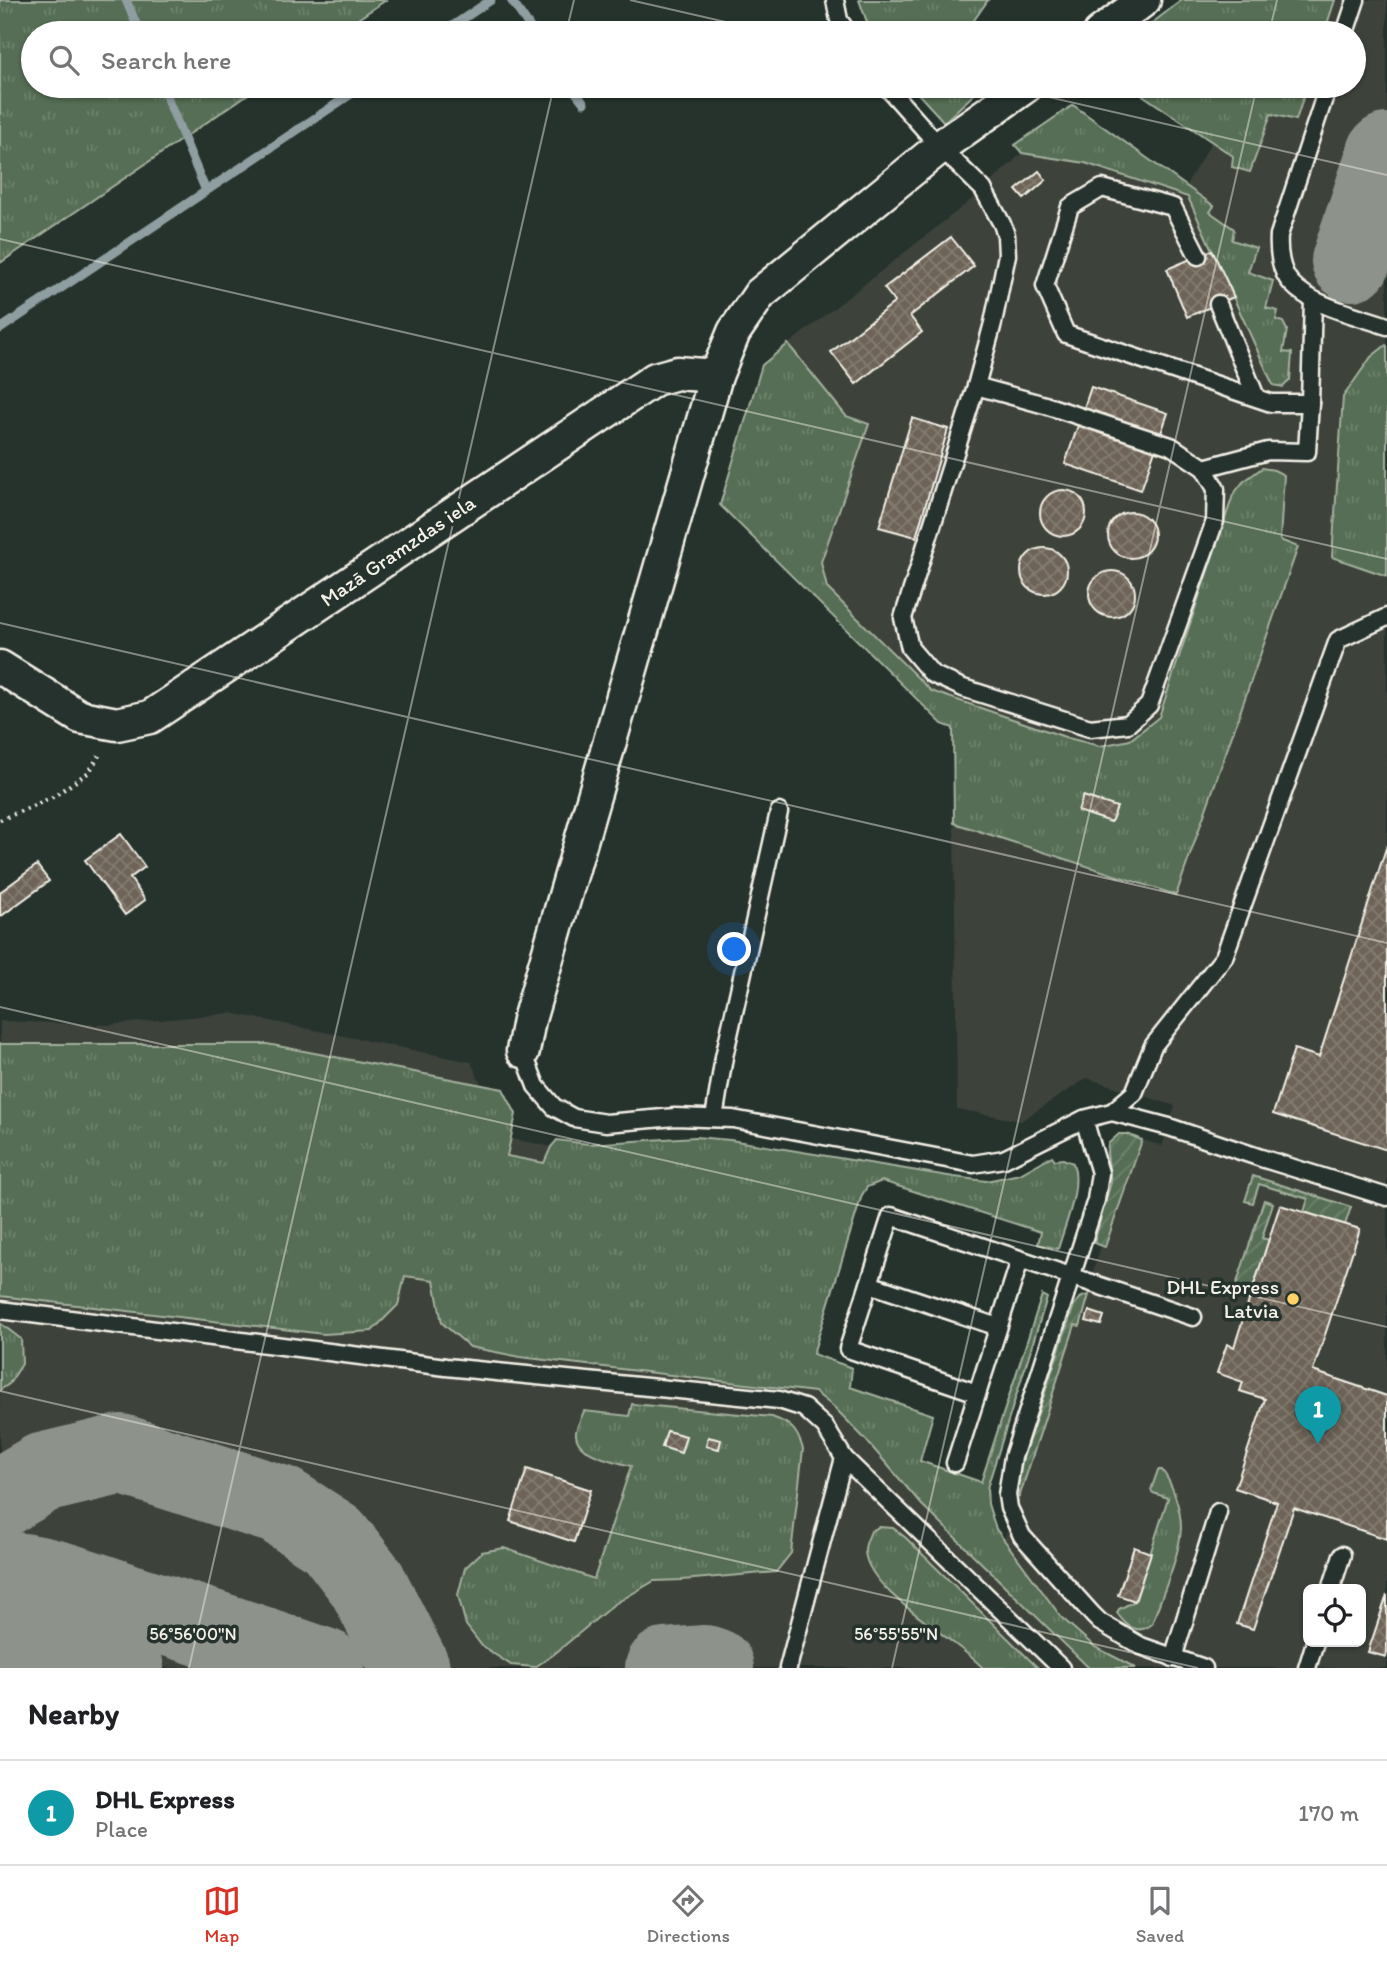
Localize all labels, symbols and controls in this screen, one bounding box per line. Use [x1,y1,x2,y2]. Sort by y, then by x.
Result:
search box [21,21,1366,98]
icon: search [45,41,83,79]
text: Search here [101,44,231,76]
street label: Mazā Gramzdas iela [315,489,480,612]
your location [717,932,751,966]
place label: DHL Express Latvia [1166,1274,1279,1323]
marker: DHL Express Latvia [1285,1291,1301,1307]
pin: 1 [1295,1386,1341,1444]
map controls [1303,1584,1366,1647]
button: locate [1303,1584,1366,1647]
text: 56°56'00"N [149,1623,237,1645]
text: 56°55'55"N [854,1623,938,1645]
text: Nearby [28,1695,119,1732]
text: DHL Express [95,1783,235,1815]
text: 1 [46,1799,56,1827]
text: 170 m [1298,1799,1359,1827]
text: Place [95,1815,148,1843]
tab: Map [203,1882,241,1947]
tab: Directions [646,1882,730,1947]
tab: Saved [1136,1882,1184,1947]

